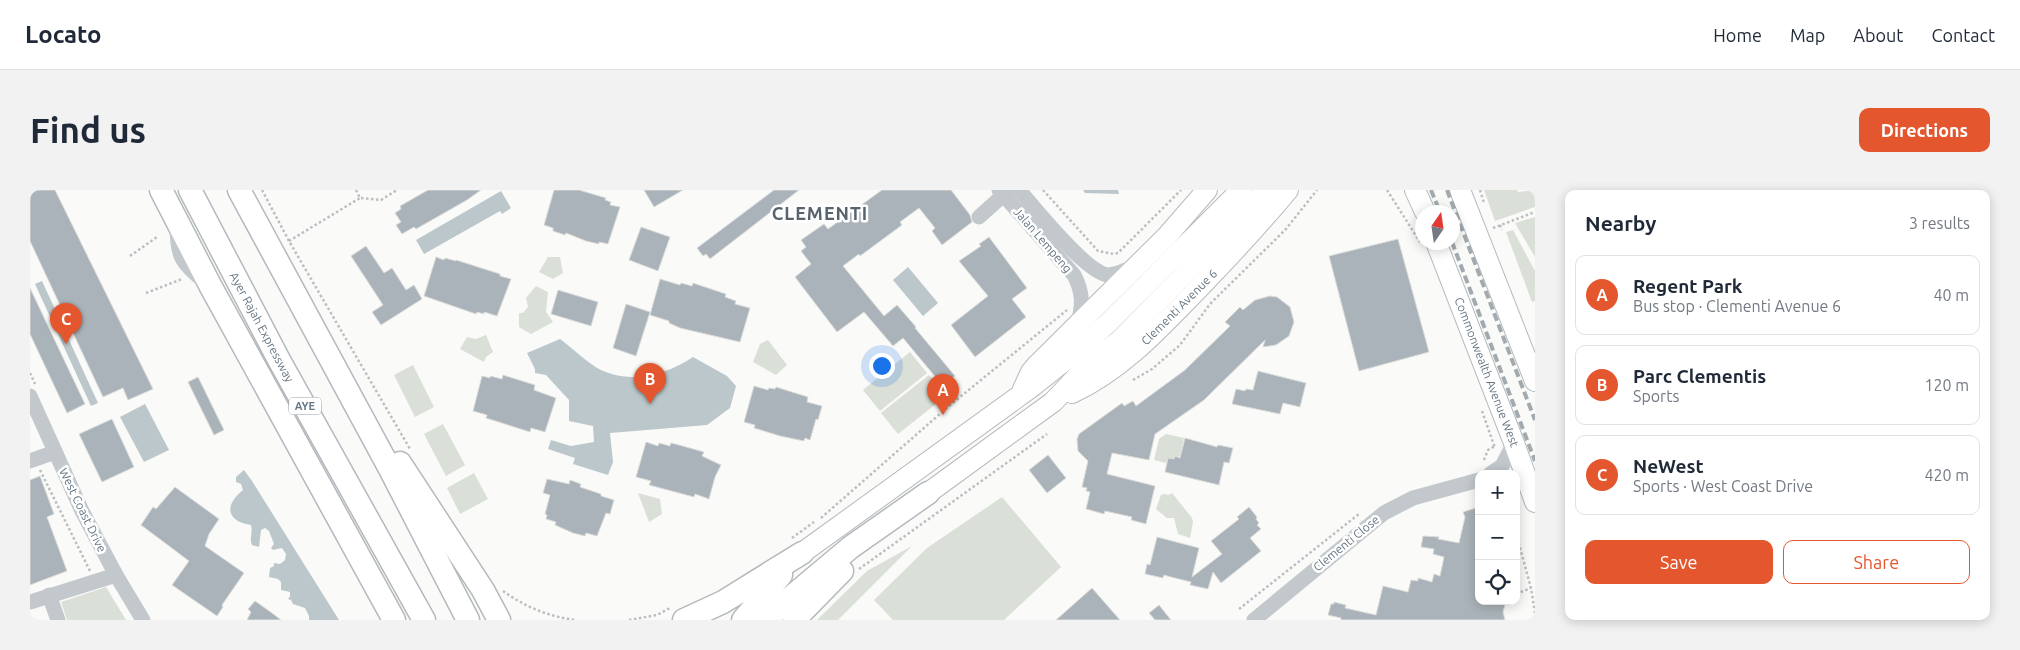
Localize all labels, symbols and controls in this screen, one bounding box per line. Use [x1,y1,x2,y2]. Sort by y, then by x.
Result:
text: Locato [25,21,101,48]
text: Home [1713,25,1762,45]
text: Map [1790,25,1825,45]
text: About [1853,25,1903,45]
text: Contact [1931,25,1995,45]
button: Directions [1859,108,1990,152]
text: Find us [30,110,146,150]
district label: CLEMENTI [772,203,868,223]
street label: Jalan Lempeng [1011,205,1075,275]
north arrow [1415,205,1460,250]
text: Nearby [1585,211,1656,235]
text: 3 results [1909,214,1970,232]
street label: Clementi Avenue 6 [1139,266,1220,347]
street label: Ayer Rajah Expressway [228,270,297,384]
text: Regent Park [1633,275,1742,297]
text: A [1596,286,1608,304]
text: 40 m [1933,286,1969,304]
street label: Commonwealth Avenue West [1452,295,1522,449]
text: Bus stop · Clementi Avenue 6 [1633,297,1841,315]
pin: C [50,303,82,344]
your location [869,353,895,379]
pin: B [634,363,666,404]
text: Parc Clementis [1633,365,1766,387]
pin: A [927,374,959,415]
text: B [1597,376,1607,394]
text: 120 m [1924,376,1969,394]
text: Sports [1633,387,1679,405]
road number: AYE [289,398,321,415]
text: NeWest [1633,455,1704,477]
street label: West Coast Drive [57,466,109,554]
text: C [1597,466,1607,484]
text: 420 m [1924,466,1969,484]
map controls [1475,470,1520,605]
button: + [1475,470,1520,515]
text: Sports · West Coast Drive [1633,477,1813,495]
street label: Clementi Close [1311,513,1381,573]
button: − [1475,515,1520,560]
button: Save [1585,540,1773,584]
button: Share [1783,540,1970,584]
button: locate [1475,560,1520,605]

